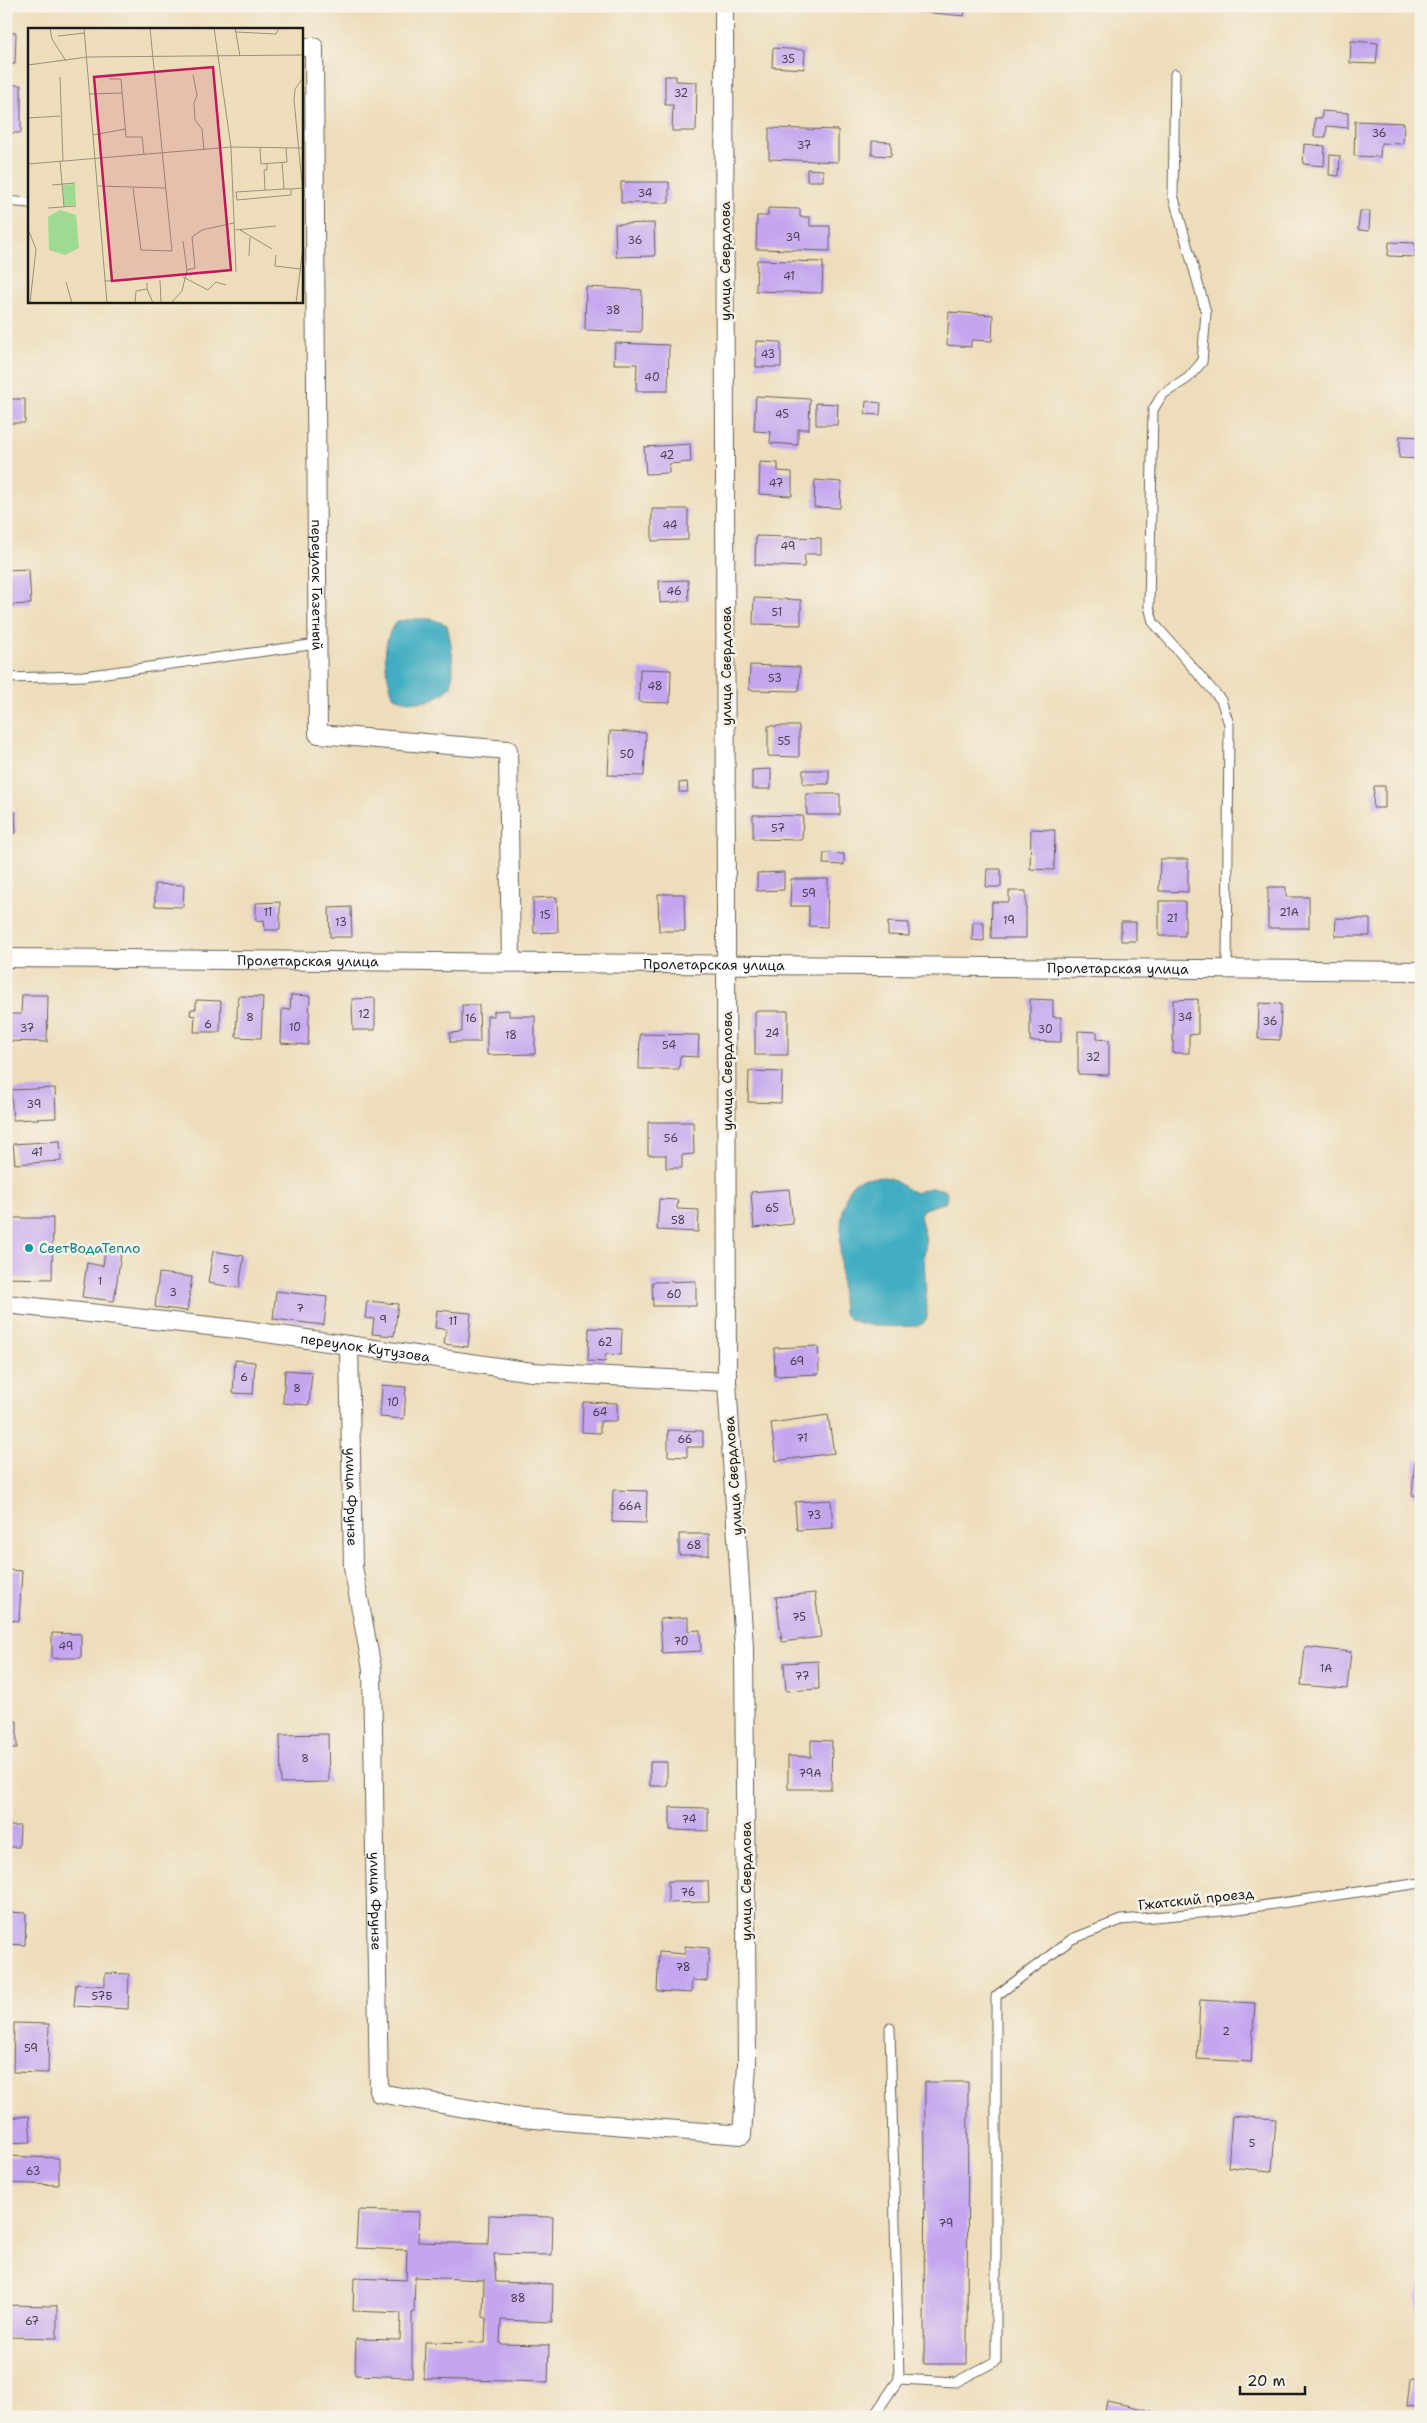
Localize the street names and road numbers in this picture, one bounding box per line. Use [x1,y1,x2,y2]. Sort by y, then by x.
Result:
street label: улица Свердлова [716,201,734,321]
street label: переулок Газетный [308,519,327,651]
street label: улица Свердлова [717,606,735,726]
street label: Пролетарская улица [237,951,379,970]
street label: Пролетарская улица [643,955,785,974]
street label: Пролетарская улица [1047,959,1189,978]
street label: улица Свердлова [718,1011,736,1131]
street label: переулок Кутузова [299,1329,432,1366]
street label: улица Свердлова [720,1415,746,1536]
street label: улица Фрунзе [342,1448,362,1546]
street label: улица Свердлова [737,1821,755,1941]
street label: улица Фрунзе [366,1852,386,1951]
street label: Гжатский проезд [1137,1884,1255,1914]

